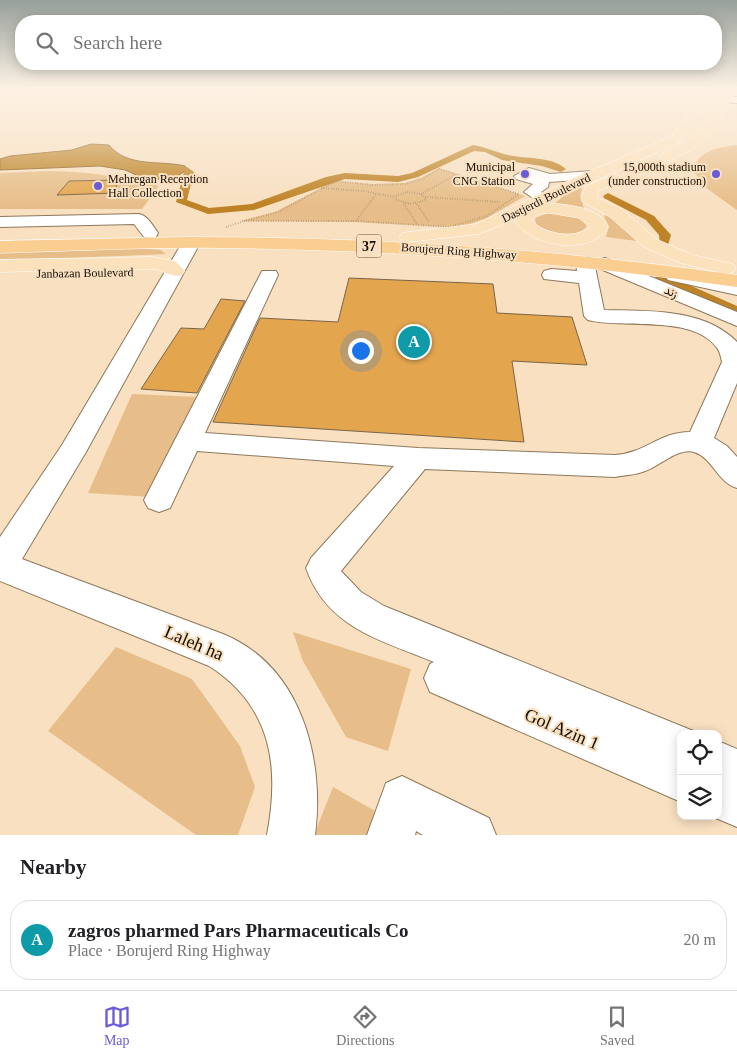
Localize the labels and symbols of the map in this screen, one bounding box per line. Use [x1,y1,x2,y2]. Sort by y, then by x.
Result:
place label: Municipal CNG Station [453,160,516,188]
place label: 15,000th stadium (under construction) [608,160,707,188]
marker: Municipal CNG Station [519,168,531,180]
marker: 15,000th stadium (under construction) [710,168,722,180]
street label: Dastjerdi Boulevard [499,170,593,226]
place label: Mehregan Reception Hall Collection [108,172,208,200]
marker: Mehregan Reception Hall Collection [92,180,104,192]
road number: 37 [356,235,382,258]
street label: Borujerd Ring Highway [401,240,517,262]
street label: Janbazan Boulevard [36,265,134,281]
street label: زند [662,283,680,302]
pin: A [398,323,430,361]
your location [348,338,374,364]
street label: Laleh ha [161,622,227,664]
street label: Gol Azin 1 [522,704,602,754]

